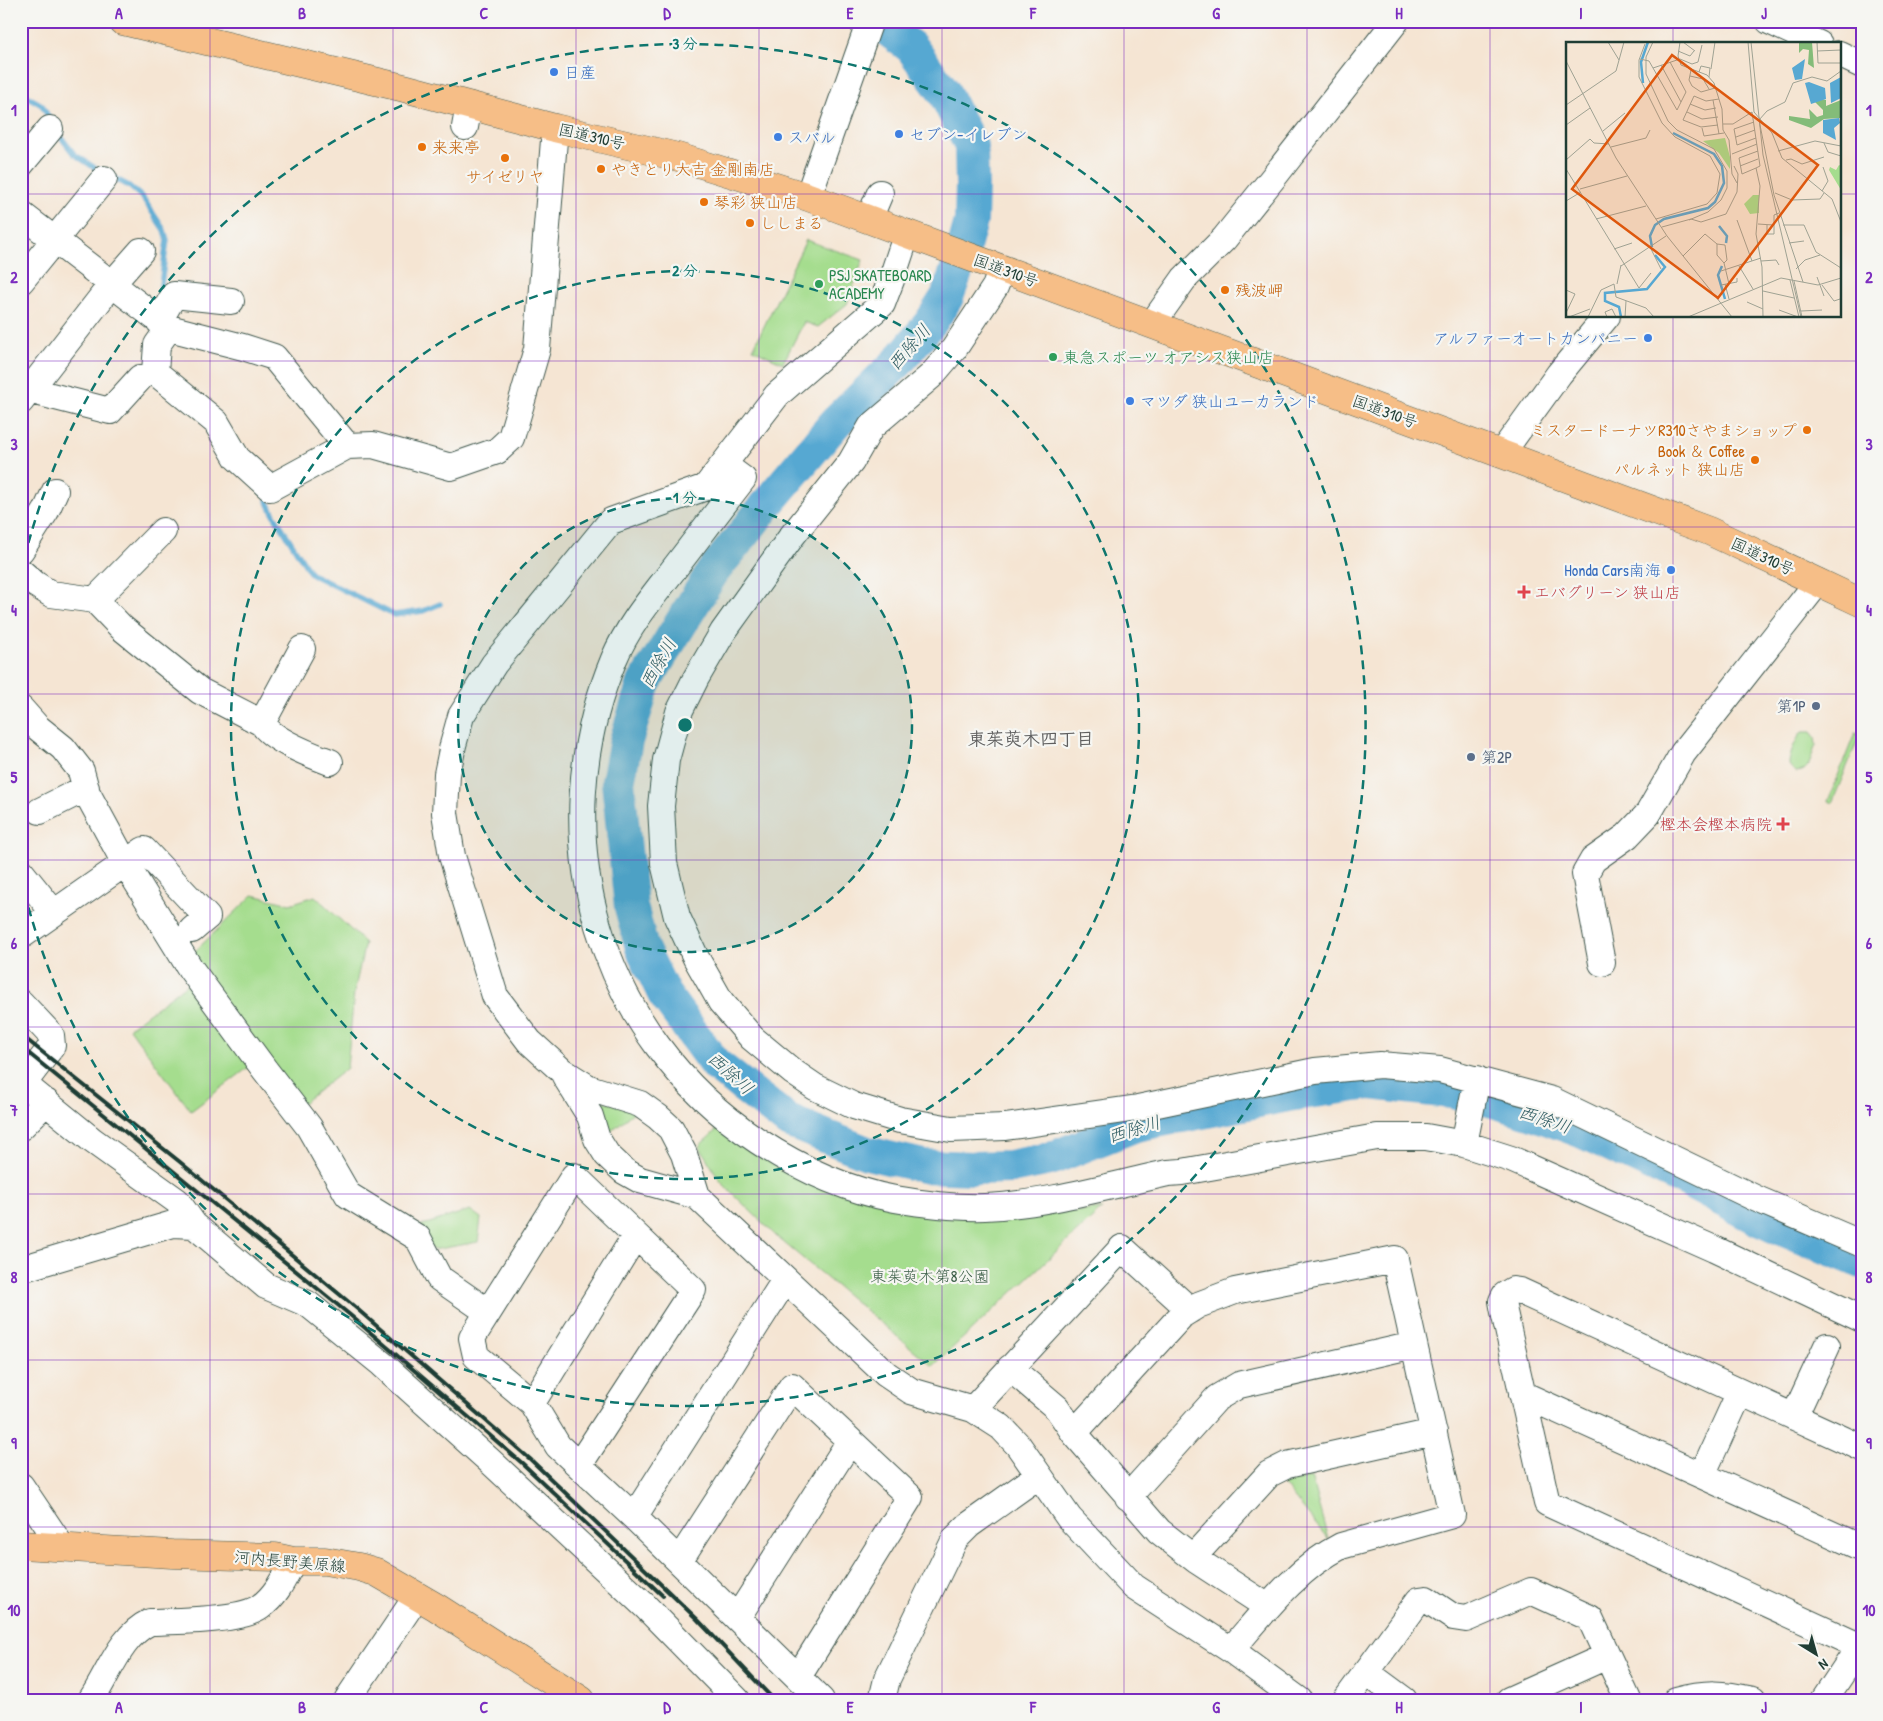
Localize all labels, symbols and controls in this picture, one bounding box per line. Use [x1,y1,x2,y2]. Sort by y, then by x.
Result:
text: A [115,2,123,24]
text: B [298,2,306,24]
text: C [480,2,489,24]
text: D [663,2,671,24]
text: E [846,2,854,24]
text: F [1029,2,1037,24]
text: G [1212,2,1220,24]
text: H [1395,2,1403,24]
text: I [1579,2,1583,24]
text: J [1761,2,1767,24]
text: 3 分 [672,33,698,54]
inset map [1566,42,1840,318]
place label: 日産 [564,61,596,83]
marker: 日産 [548,66,560,78]
text: 1 [11,99,17,121]
text: 1 [1866,99,1872,121]
street label: 国道310号 [556,118,628,154]
place label: セブン-イレブン [909,123,1027,145]
place label: スバル [788,126,836,148]
marker: セブン-イレブン [893,128,905,140]
marker: スバル [772,131,784,143]
place label: 来来亭 [432,136,480,158]
marker: 来来亭 [416,141,428,153]
marker: サイゼリヤ [499,152,511,164]
place label: やきとり大吉 金剛南店 [611,158,775,180]
marker: やきとり大吉 金剛南店 [595,163,607,175]
place label: サイゼリヤ [465,165,545,187]
place label: 琴彩 狭山店 [714,191,798,213]
marker: 琴彩 狭山店 [698,196,710,208]
place label: ししまる [760,212,824,234]
marker: ししまる [744,217,756,229]
street label: 国道310号 [970,248,1042,292]
text: 2 分 [672,260,698,281]
place label: PSJ SKATEBOARD ACADEMY [829,264,932,304]
text: 2 [10,266,18,288]
text: 2 [1865,266,1873,288]
marker: PSJ SKATEBOARD ACADEMY [813,278,825,290]
place label: 残波岬 [1235,279,1283,301]
marker: 残波岬 [1219,284,1231,296]
water label: 西除川 [882,318,936,376]
place label: アルファーオートカンパニー [1433,327,1638,349]
marker: アルファーオートカンパニー [1642,332,1654,344]
place label: 東急スポーツ オアシス狭山店 [1063,346,1274,368]
marker: 東急スポーツ オアシス狭山店 [1047,351,1059,363]
street label: 国道310号 [1349,389,1421,433]
place label: マツダ 狭山ユーカランド [1140,390,1319,412]
marker: マツダ 狭山ユーカランド [1124,395,1136,407]
place label: ミスタードーナツR310さやまショップ [1530,419,1797,441]
marker: ミスタードーナツR310さやまショップ [1801,424,1813,436]
text: 3 [10,433,18,455]
text: 3 [1865,433,1873,455]
place label: Book ＆ Coffee パルネット 狭山店 [1614,440,1746,480]
marker: Book ＆ Coffee パルネット 狭山店 [1749,454,1761,466]
text: 1 分 [673,487,697,508]
street label: 国道310号 [1727,532,1799,580]
place label: Honda Cars南海 [1564,559,1661,581]
marker: Honda Cars南海 [1665,564,1677,576]
place label: エバグリーン 狭山店 [1534,581,1681,603]
marker: エバグリーン 狭山店 [1518,586,1530,598]
text: 4 [11,599,17,621]
text: 4 [1866,599,1872,621]
water label: 西除川 [634,633,682,693]
place label: 第1P [1776,695,1806,717]
marker: 第1P [1810,700,1822,712]
centre of rings [676,716,694,734]
district label: 東茱萸木四丁目 [968,726,1094,751]
place label: 第2P [1481,746,1512,768]
marker: 第2P [1465,751,1477,763]
text: 5 [11,766,18,788]
text: 5 [1866,766,1873,788]
place label: 樫本会樫本病院 [1660,813,1772,835]
marker: 樫本会樫本病院 [1776,817,1790,831]
text: 6 [11,932,18,954]
text: 6 [1866,932,1873,954]
water label: 西除川 [703,1046,759,1100]
text: 7 [9,1099,18,1121]
water label: 西除川 [1515,1099,1575,1139]
text: 7 [1864,1099,1873,1121]
water label: 西除川 [1105,1109,1163,1149]
park label: 東茱萸木第8公園 [871,1265,989,1287]
text: 8 [11,1266,18,1288]
text: 8 [1866,1266,1873,1288]
text: 9 [11,1432,17,1454]
text: 9 [1866,1432,1872,1454]
street label: 河内長野美原線 [233,1545,347,1577]
text: 10 [8,1599,20,1621]
text: 10 [1863,1599,1875,1621]
north arrow [1790,1628,1840,1678]
text: N [1815,1655,1833,1675]
text: A [115,1696,123,1718]
text: B [298,1696,306,1718]
text: C [480,1696,489,1718]
text: D [663,1696,671,1718]
text: E [846,1696,854,1718]
text: F [1029,1696,1037,1718]
text: G [1212,1696,1220,1718]
text: H [1395,1696,1403,1718]
text: I [1579,1696,1583,1718]
text: J [1761,1696,1767,1718]

